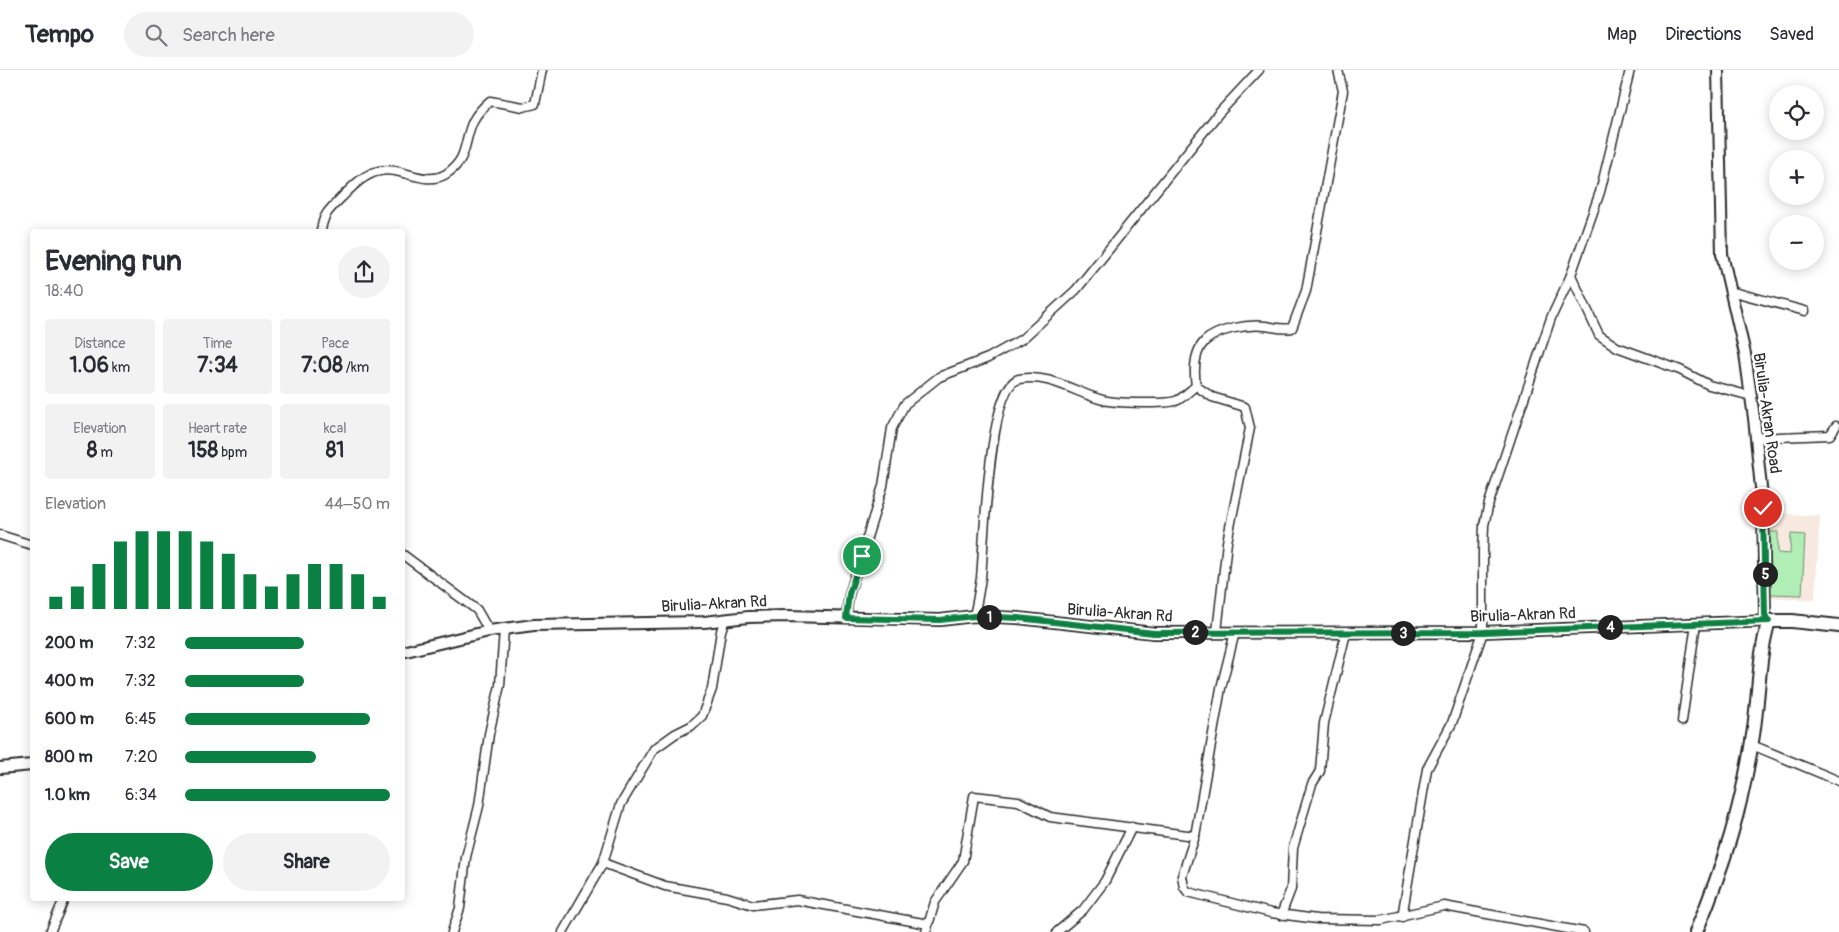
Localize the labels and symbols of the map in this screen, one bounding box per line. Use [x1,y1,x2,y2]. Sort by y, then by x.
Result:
street label: Birulia-Akran Road [1749,351,1785,475]
pin [1742,487,1784,529]
pin [841,535,883,577]
pin: 5 [1752,562,1778,586]
street label: Birulia-Akran Rd [661,591,767,617]
street label: Birulia-Akran Rd [1066,599,1173,627]
street label: Birulia-Akran Rd [1470,603,1576,627]
pin: 1 [976,604,1002,630]
pin: 4 [1598,614,1622,640]
pin: 2 [1182,620,1208,644]
pin: 3 [1390,620,1416,646]

